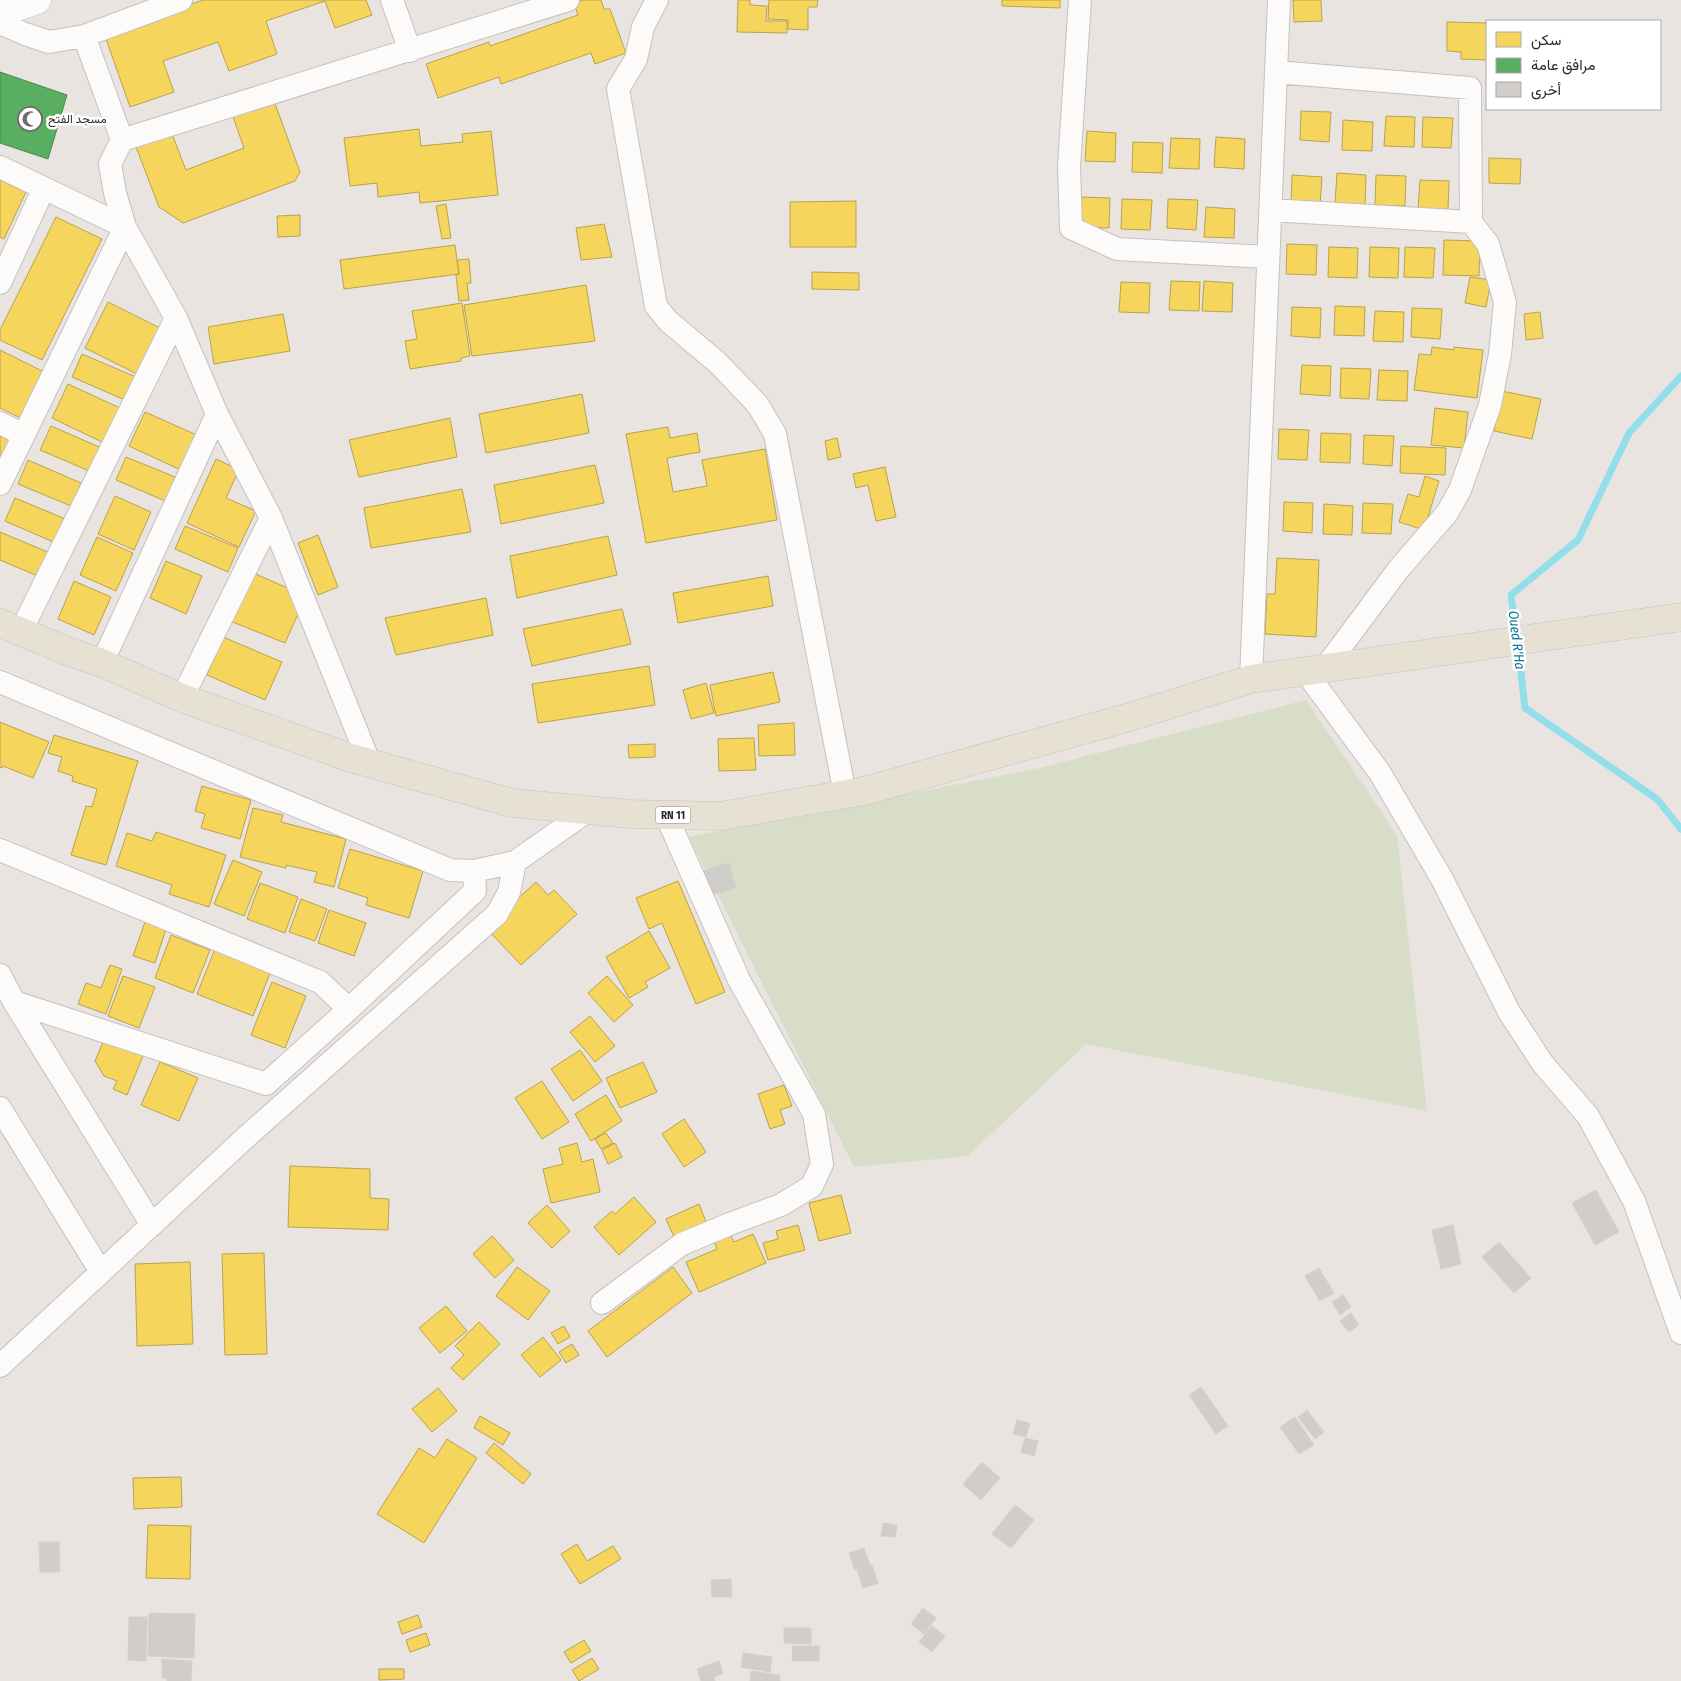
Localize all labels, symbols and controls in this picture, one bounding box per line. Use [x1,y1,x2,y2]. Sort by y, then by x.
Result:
legend [1486,20,1661,110]
text: سكن [1531,31,1561,50]
text: مرافق عامة [1531,56,1595,75]
text: أخرى [1531,81,1561,100]
mosque icon: مسجد الفتح [17,106,43,132]
place label: مسجد الفتح [48,112,107,128]
water label: Oued R'Ha [1504,610,1529,671]
road number: RN 11 [656,806,690,824]

